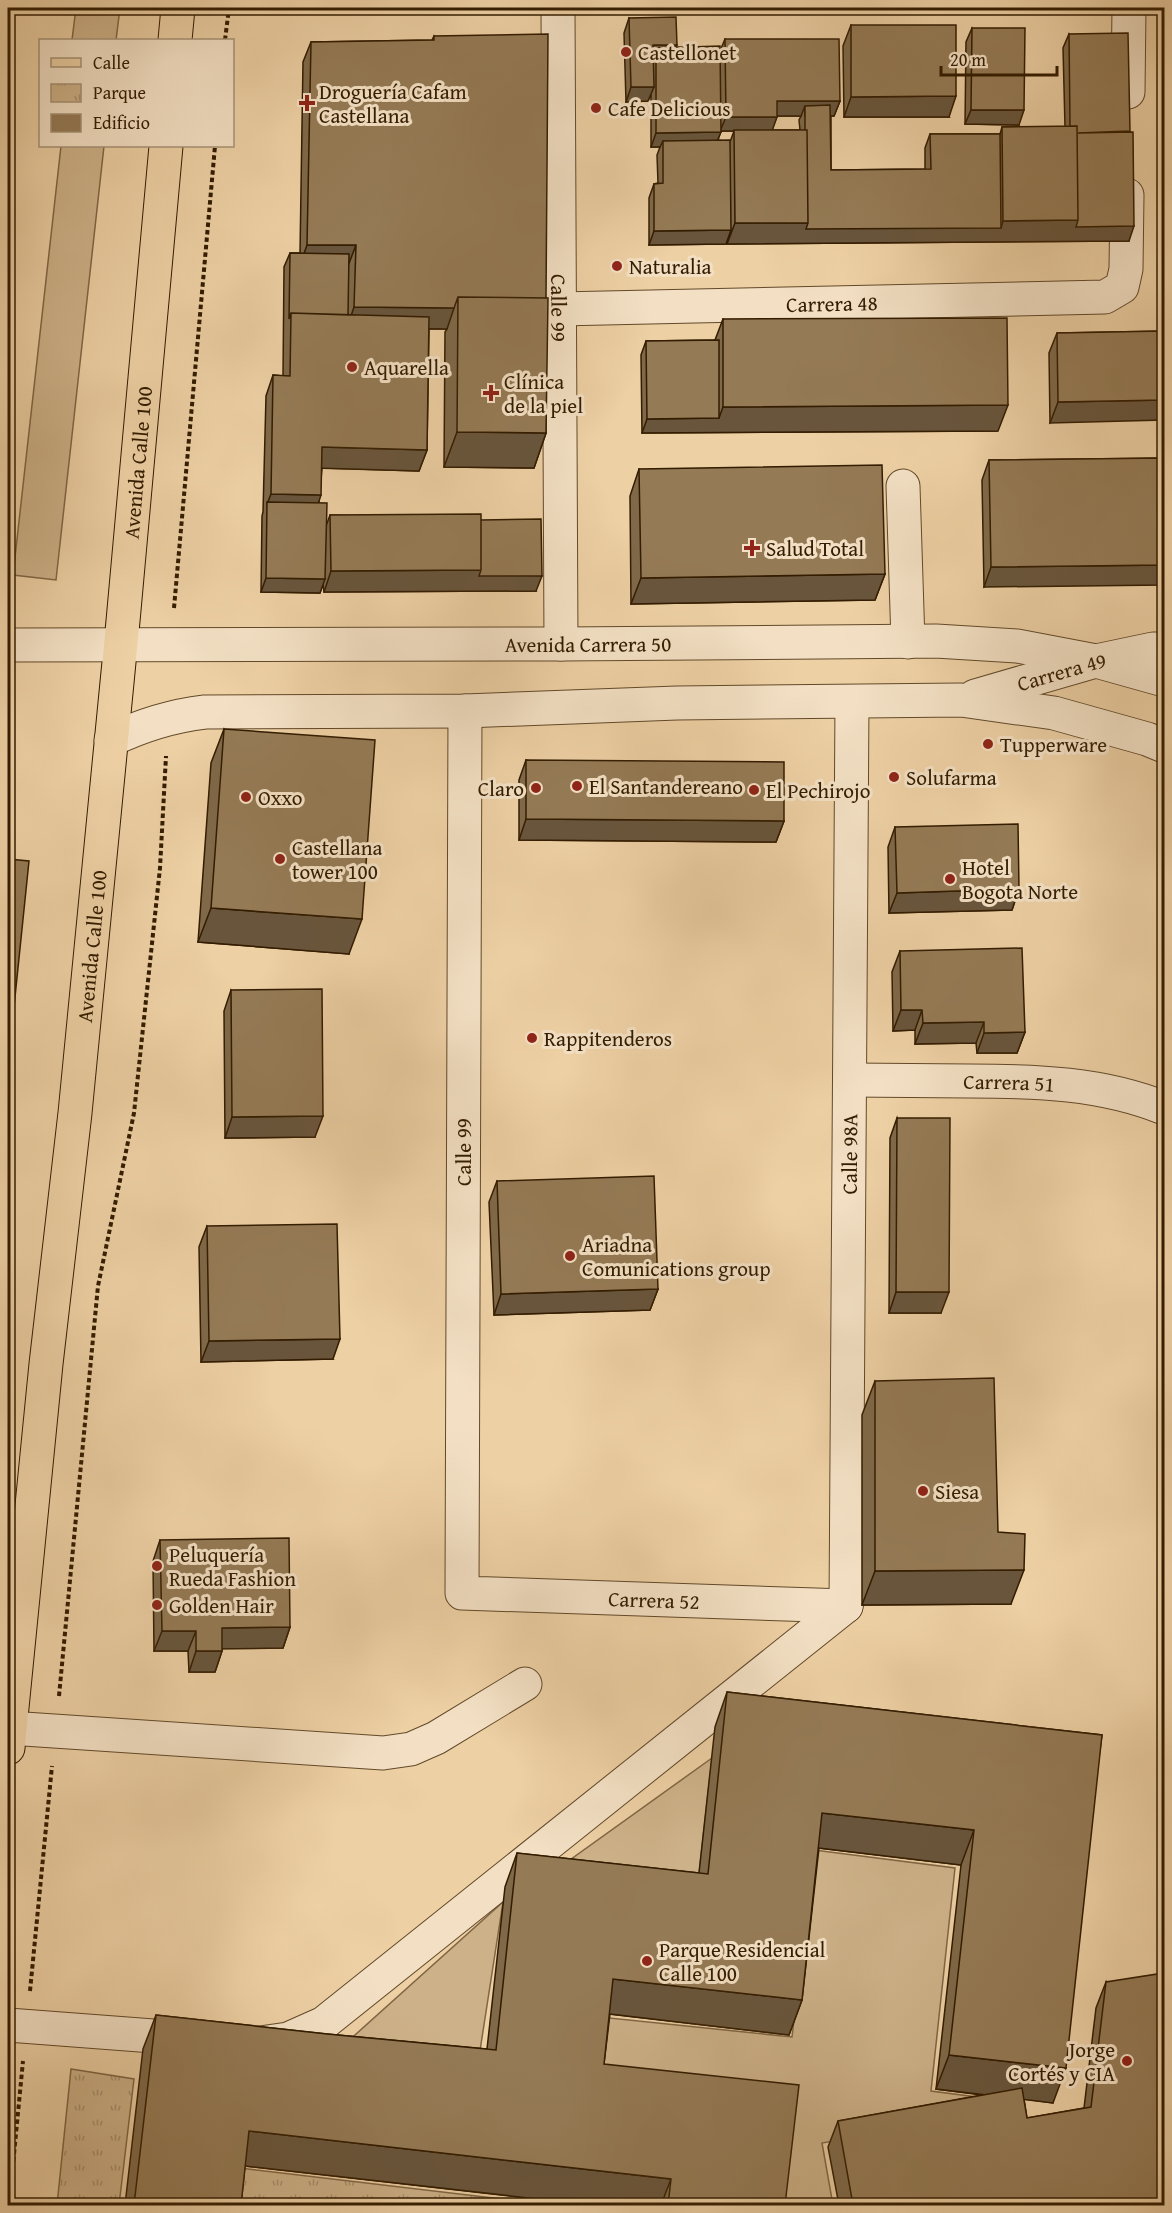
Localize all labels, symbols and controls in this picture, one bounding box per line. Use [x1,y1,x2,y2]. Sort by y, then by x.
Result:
place label: Castellonet [638,37,737,68]
legend [39,39,234,147]
scale bar [941,39,1056,77]
marker: Castellonet [619,45,633,59]
text: 20 m [950,46,986,73]
text: Calle [93,49,130,76]
place label: Droguería Cafam Castellana [319,76,467,131]
text: Parque [93,79,146,106]
place label: Cafe Delicious [608,93,731,124]
marker: Droguería Cafam Castellana [300,96,314,110]
marker: Cafe Delicious [589,101,603,115]
text: Edificio [93,109,150,136]
place label: Naturalia [629,251,712,282]
marker: Naturalia [610,259,624,273]
street label: Calle 99 [544,274,575,342]
street label: Carrera 48 [786,287,878,320]
place label: Aquarella [364,352,449,383]
marker: Aquarella [345,360,359,374]
place label: Clínica de la piel [504,366,583,421]
marker: Clínica de la piel [482,384,500,402]
street label: Avenida Calle 100 [115,385,160,540]
place label: Salud Total [766,533,864,564]
marker: Salud Total [743,539,761,557]
street label: Avenida Carrera 50 [505,628,671,660]
street label: Carrera 49 [1013,644,1109,699]
place label: Tupperware [1000,729,1107,760]
marker: Tupperware [981,737,995,751]
place label: Solufarma [906,762,997,793]
marker: Solufarma [887,770,901,784]
place label: El Santandereano [589,771,743,802]
place label: Claro [478,773,524,804]
place label: El Pechirojo [766,775,870,806]
marker: El Santandereano [570,779,584,793]
marker: Claro [529,781,543,795]
place label: Oxxo [258,782,302,813]
marker: El Pechirojo [747,783,761,797]
marker: Oxxo [239,790,253,804]
place label: Castellana tower 100 [292,832,382,887]
marker: Castellana tower 100 [273,852,287,866]
place label: Hotel Bogota Norte [962,852,1078,907]
street label: Avenida Calle 100 [68,869,114,1024]
marker: Hotel Bogota Norte [943,872,957,886]
place label: Rappitenderos [544,1023,672,1054]
marker: Rappitenderos [525,1031,539,1045]
street label: Carrera 51 [963,1065,1056,1099]
street label: Calle 98A [833,1113,865,1194]
street label: Calle 99 [448,1118,479,1186]
place label: Ariadna Comunications group [582,1229,771,1284]
marker: Ariadna Comunications group [563,1249,577,1263]
place label: Siesa [935,1476,979,1507]
marker: Siesa [916,1484,930,1498]
place label: Peluquería Rueda Fashion [169,1539,296,1594]
marker: Peluquería Rueda Fashion [150,1559,164,1573]
street label: Carrera 52 [608,1582,700,1617]
place label: Golden Hair [169,1590,274,1621]
marker: Golden Hair [150,1598,164,1612]
place label: Parque Residencial Calle 100 [659,1934,826,1989]
marker: Parque Residencial Calle 100 [640,1954,654,1968]
place label: Jorge Cortés y CIA [1008,2034,1115,2089]
marker: Jorge Cortés y CIA [1120,2054,1134,2068]

